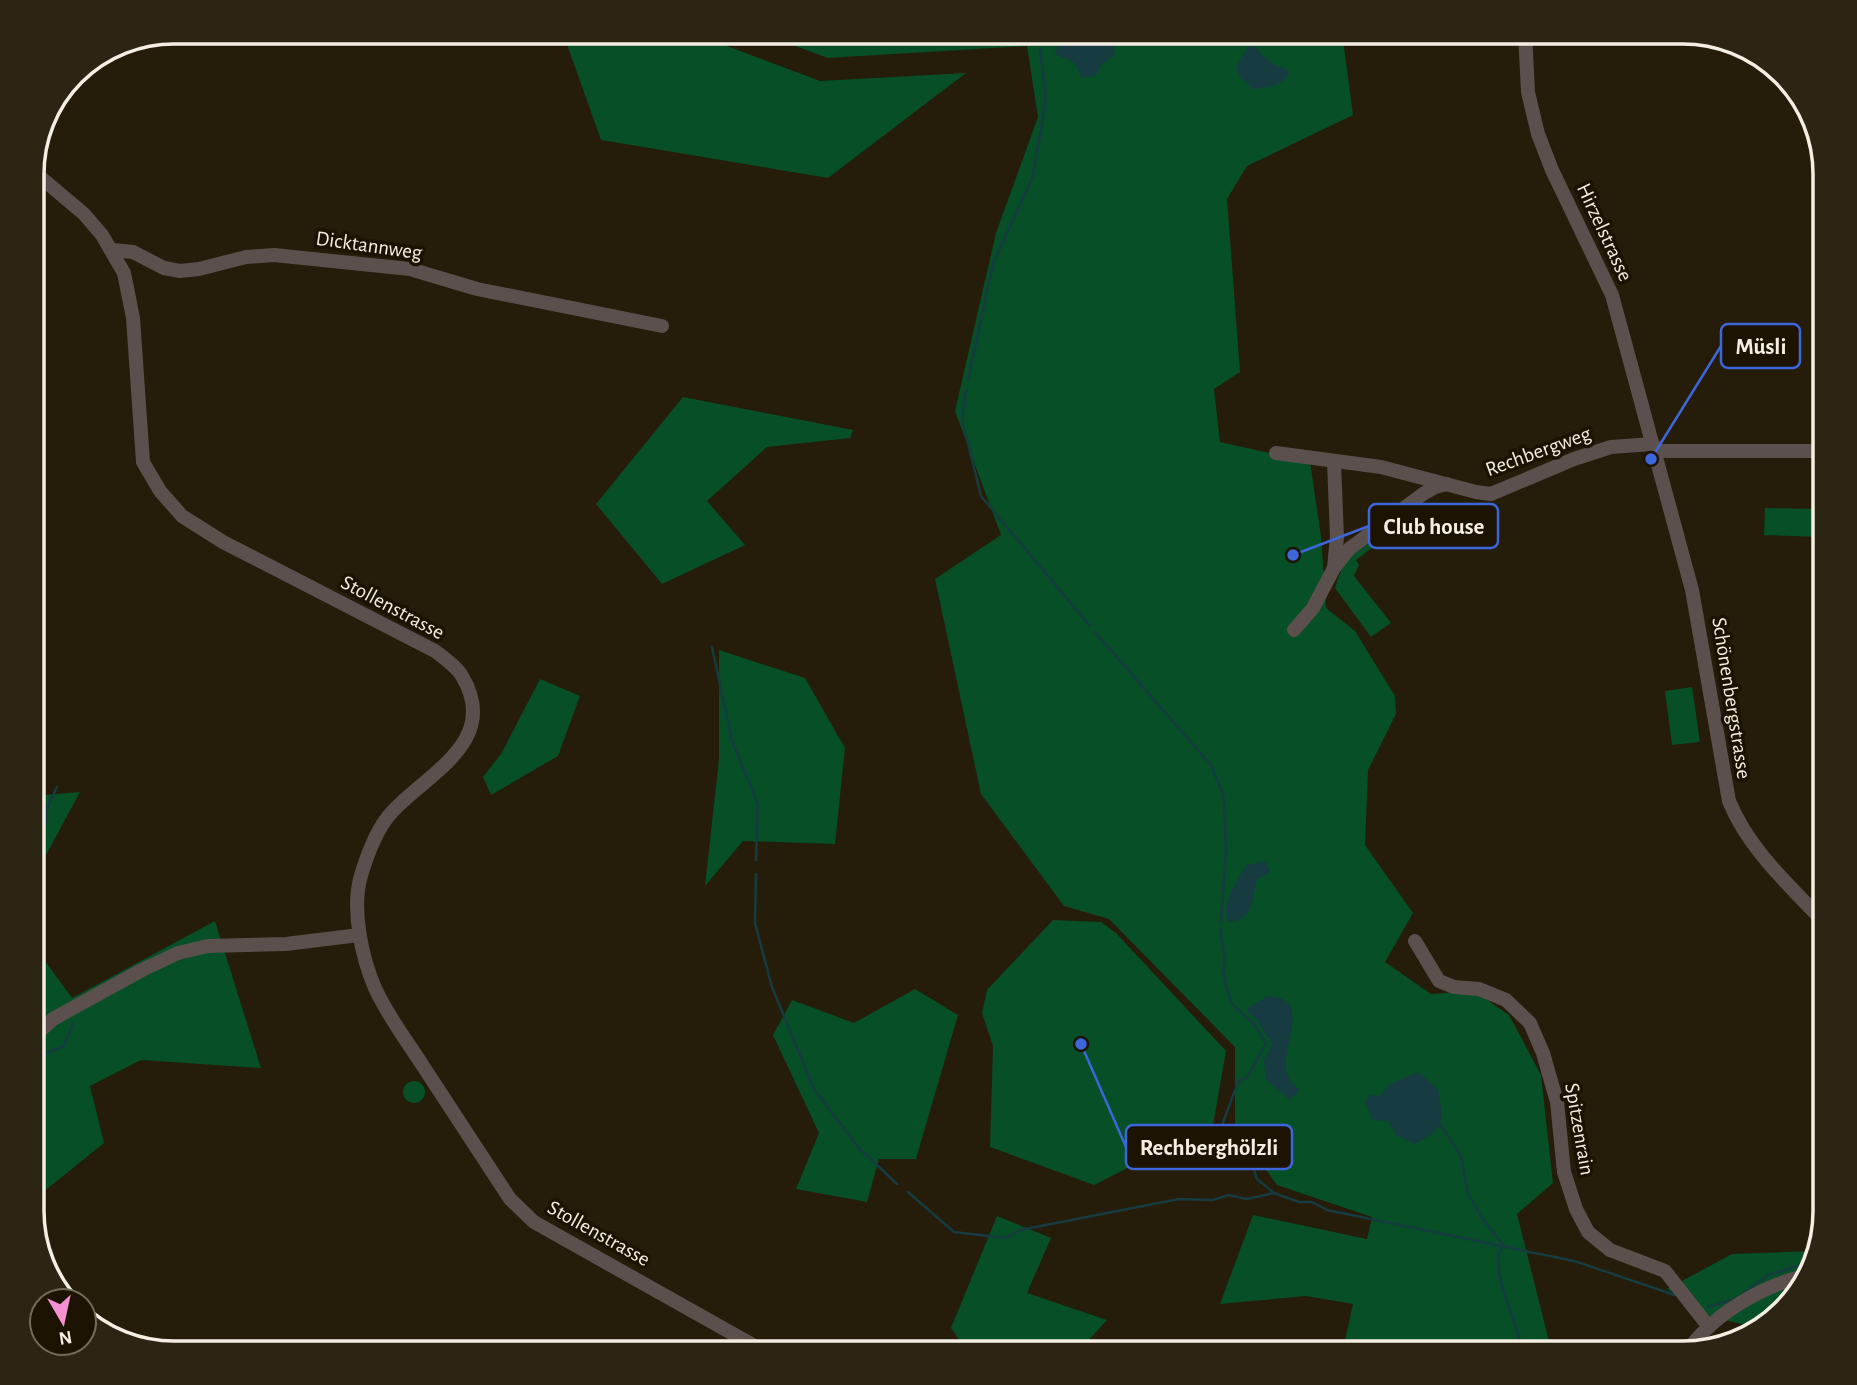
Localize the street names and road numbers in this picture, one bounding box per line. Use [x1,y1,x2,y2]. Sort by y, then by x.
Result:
street label: Hirzelstrasse [1573,180,1636,284]
street label: Dicktannweg [314,228,424,263]
street label: Rechbergweg [1483,422,1594,480]
street label: Stollenstrasse [338,572,448,643]
street label: Schönenbergstrasse [1708,616,1755,780]
street label: Spitzenrain [1561,1081,1598,1177]
street label: Stollenstrasse [544,1197,653,1270]

